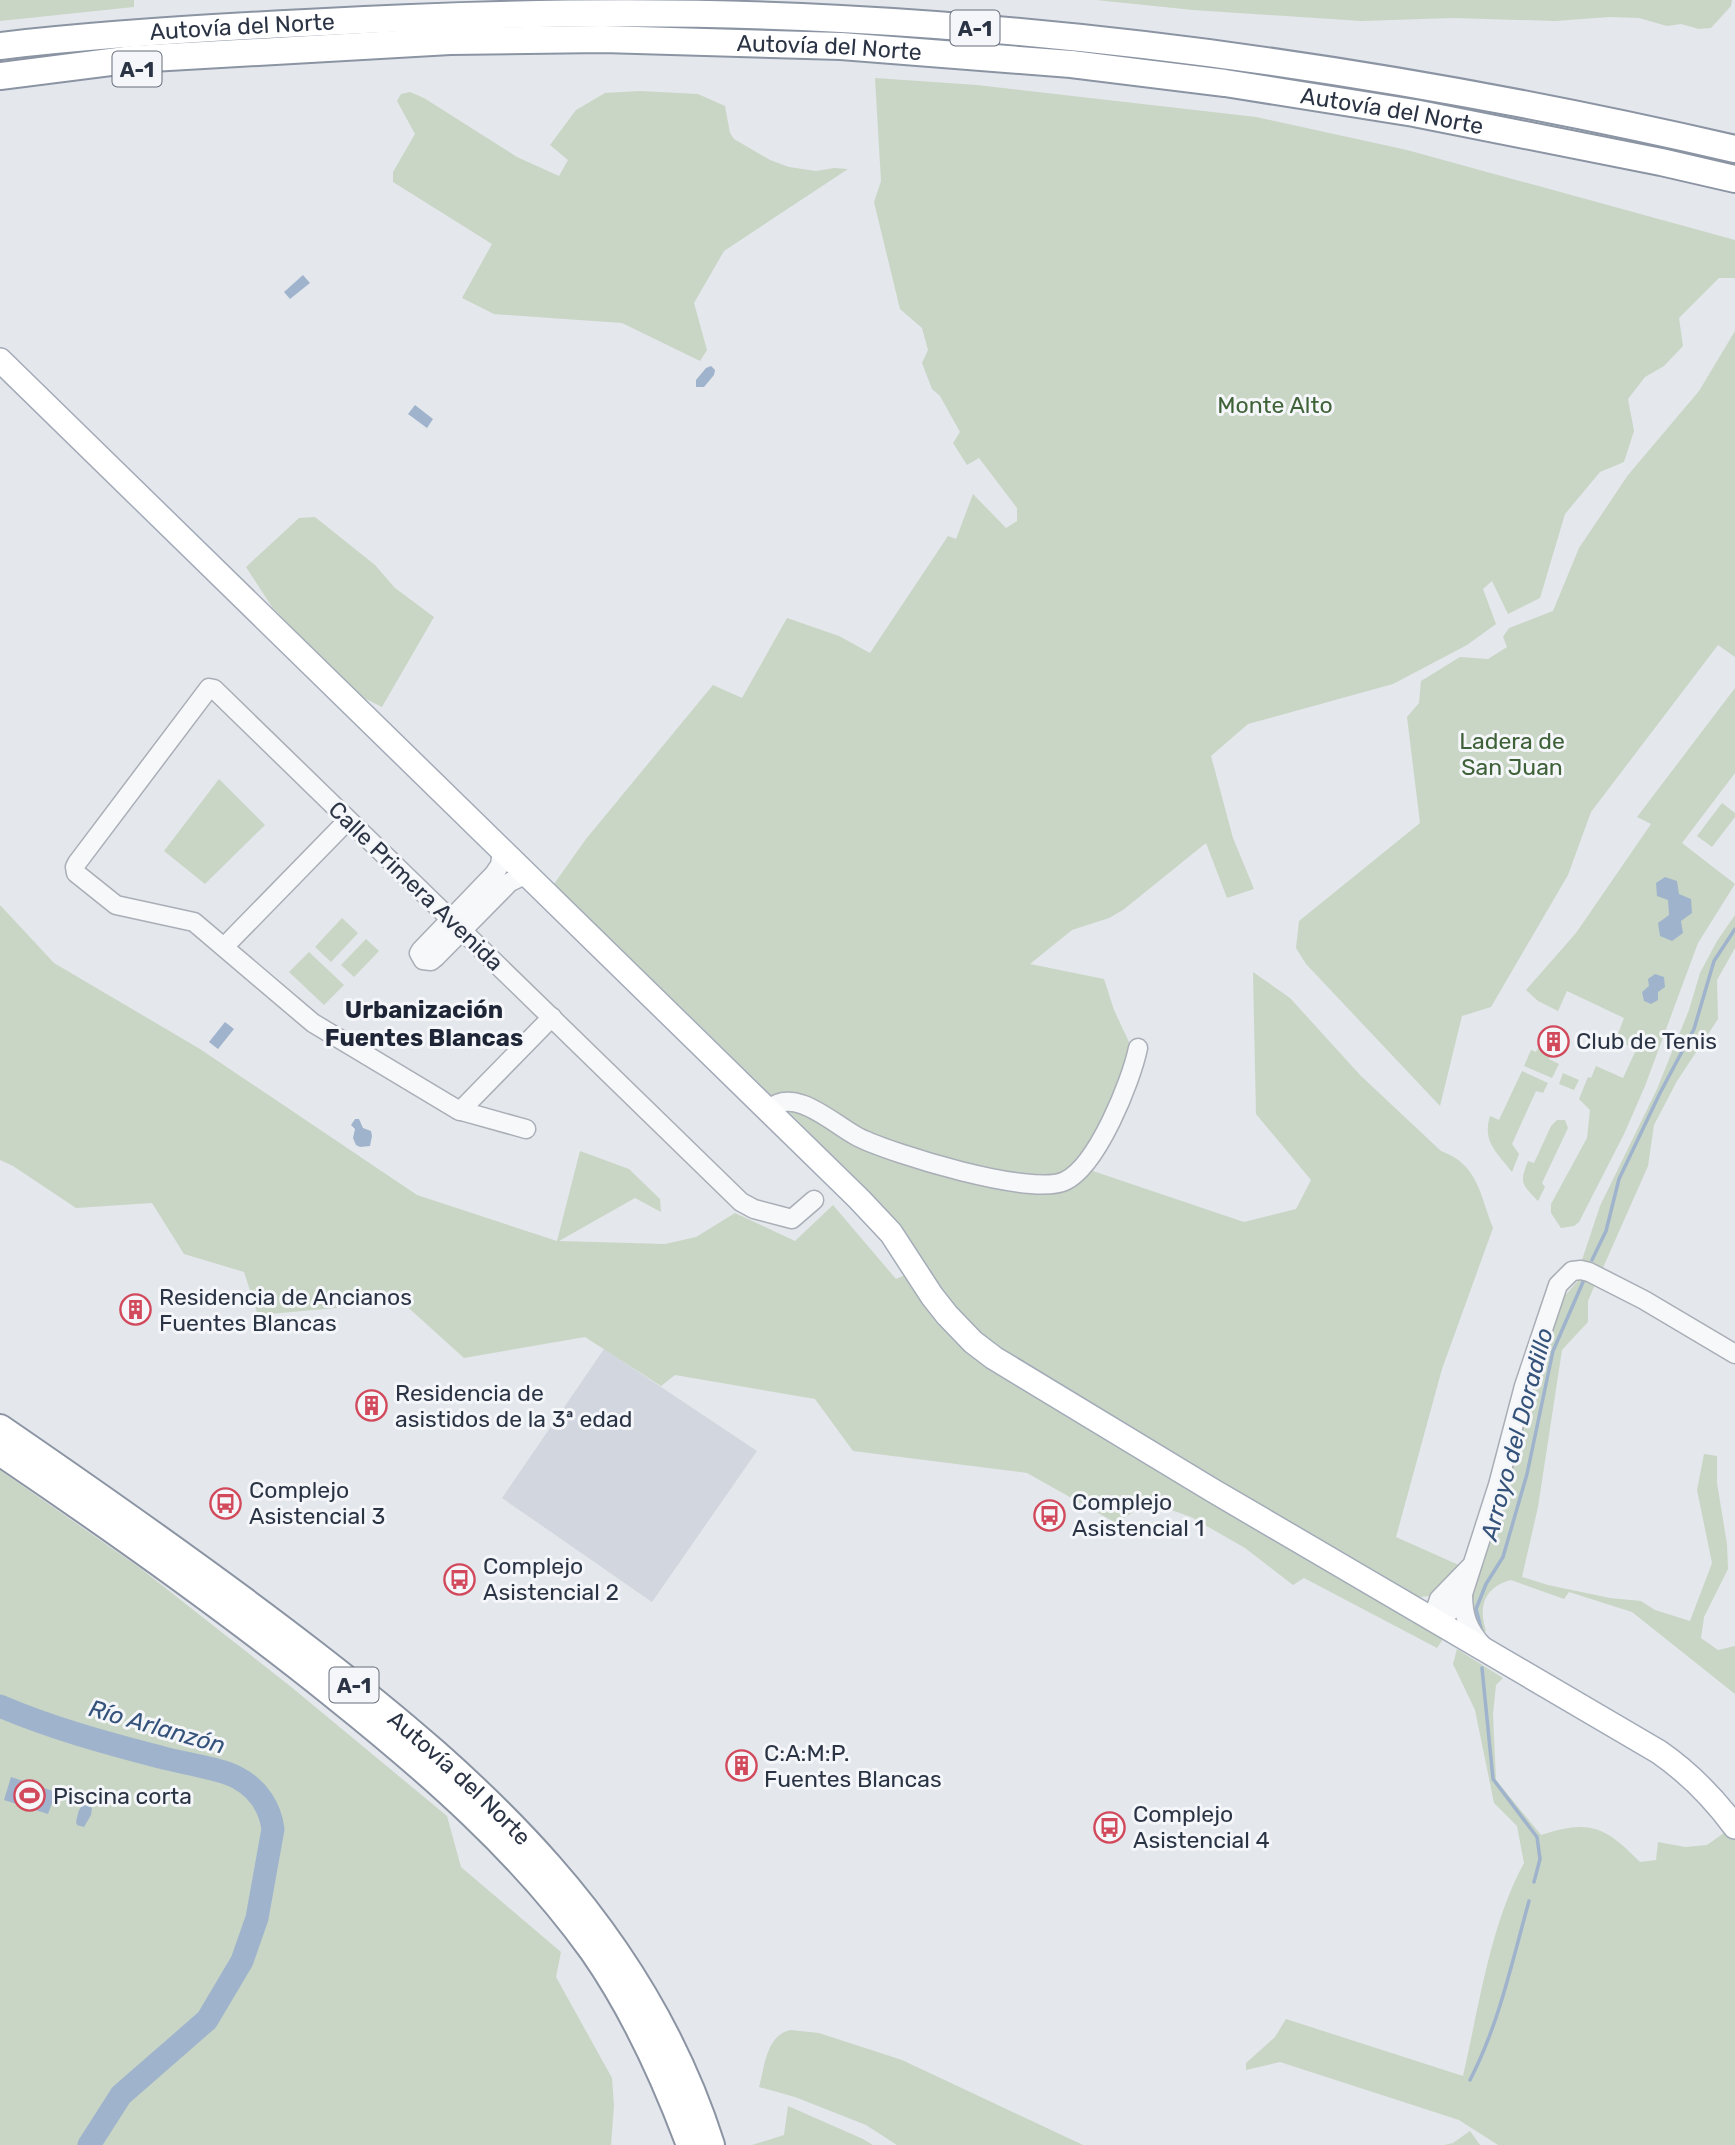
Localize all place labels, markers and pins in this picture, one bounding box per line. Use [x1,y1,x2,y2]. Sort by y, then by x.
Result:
building icon: Club de Tenis [1536,1024,1570,1058]
place label: Club de Tenis [1576,1027,1717,1055]
place label: Residencia de Ancianos Fuentes Blancas [159,1283,412,1337]
building icon: Residencia de Ancianos Fuentes Blancas [119,1293,153,1327]
place label: Residencia de asistidos de la 3ª edad [395,1379,632,1433]
building icon: Residencia de asistidos de la 3ª edad [355,1389,389,1423]
place label: Complejo Asistencial 3 [249,1476,385,1530]
bus stop icon: Complejo Asistencial 3 [209,1486,243,1520]
place label: Complejo Asistencial 1 [1072,1488,1204,1542]
bus stop icon: Complejo Asistencial 1 [1032,1498,1066,1532]
place label: Complejo Asistencial 2 [483,1552,619,1606]
bus stop icon: Complejo Asistencial 2 [443,1562,477,1596]
place label: C:A:M:P. Fuentes Blancas [764,1739,942,1793]
building icon: C:A:M:P. Fuentes Blancas [724,1749,758,1783]
sports icon: Piscina corta [13,1779,47,1813]
place label: Piscina corta [53,1782,192,1810]
place label: Complejo Asistencial 4 [1133,1800,1270,1854]
bus stop icon: Complejo Asistencial 4 [1093,1810,1127,1844]

